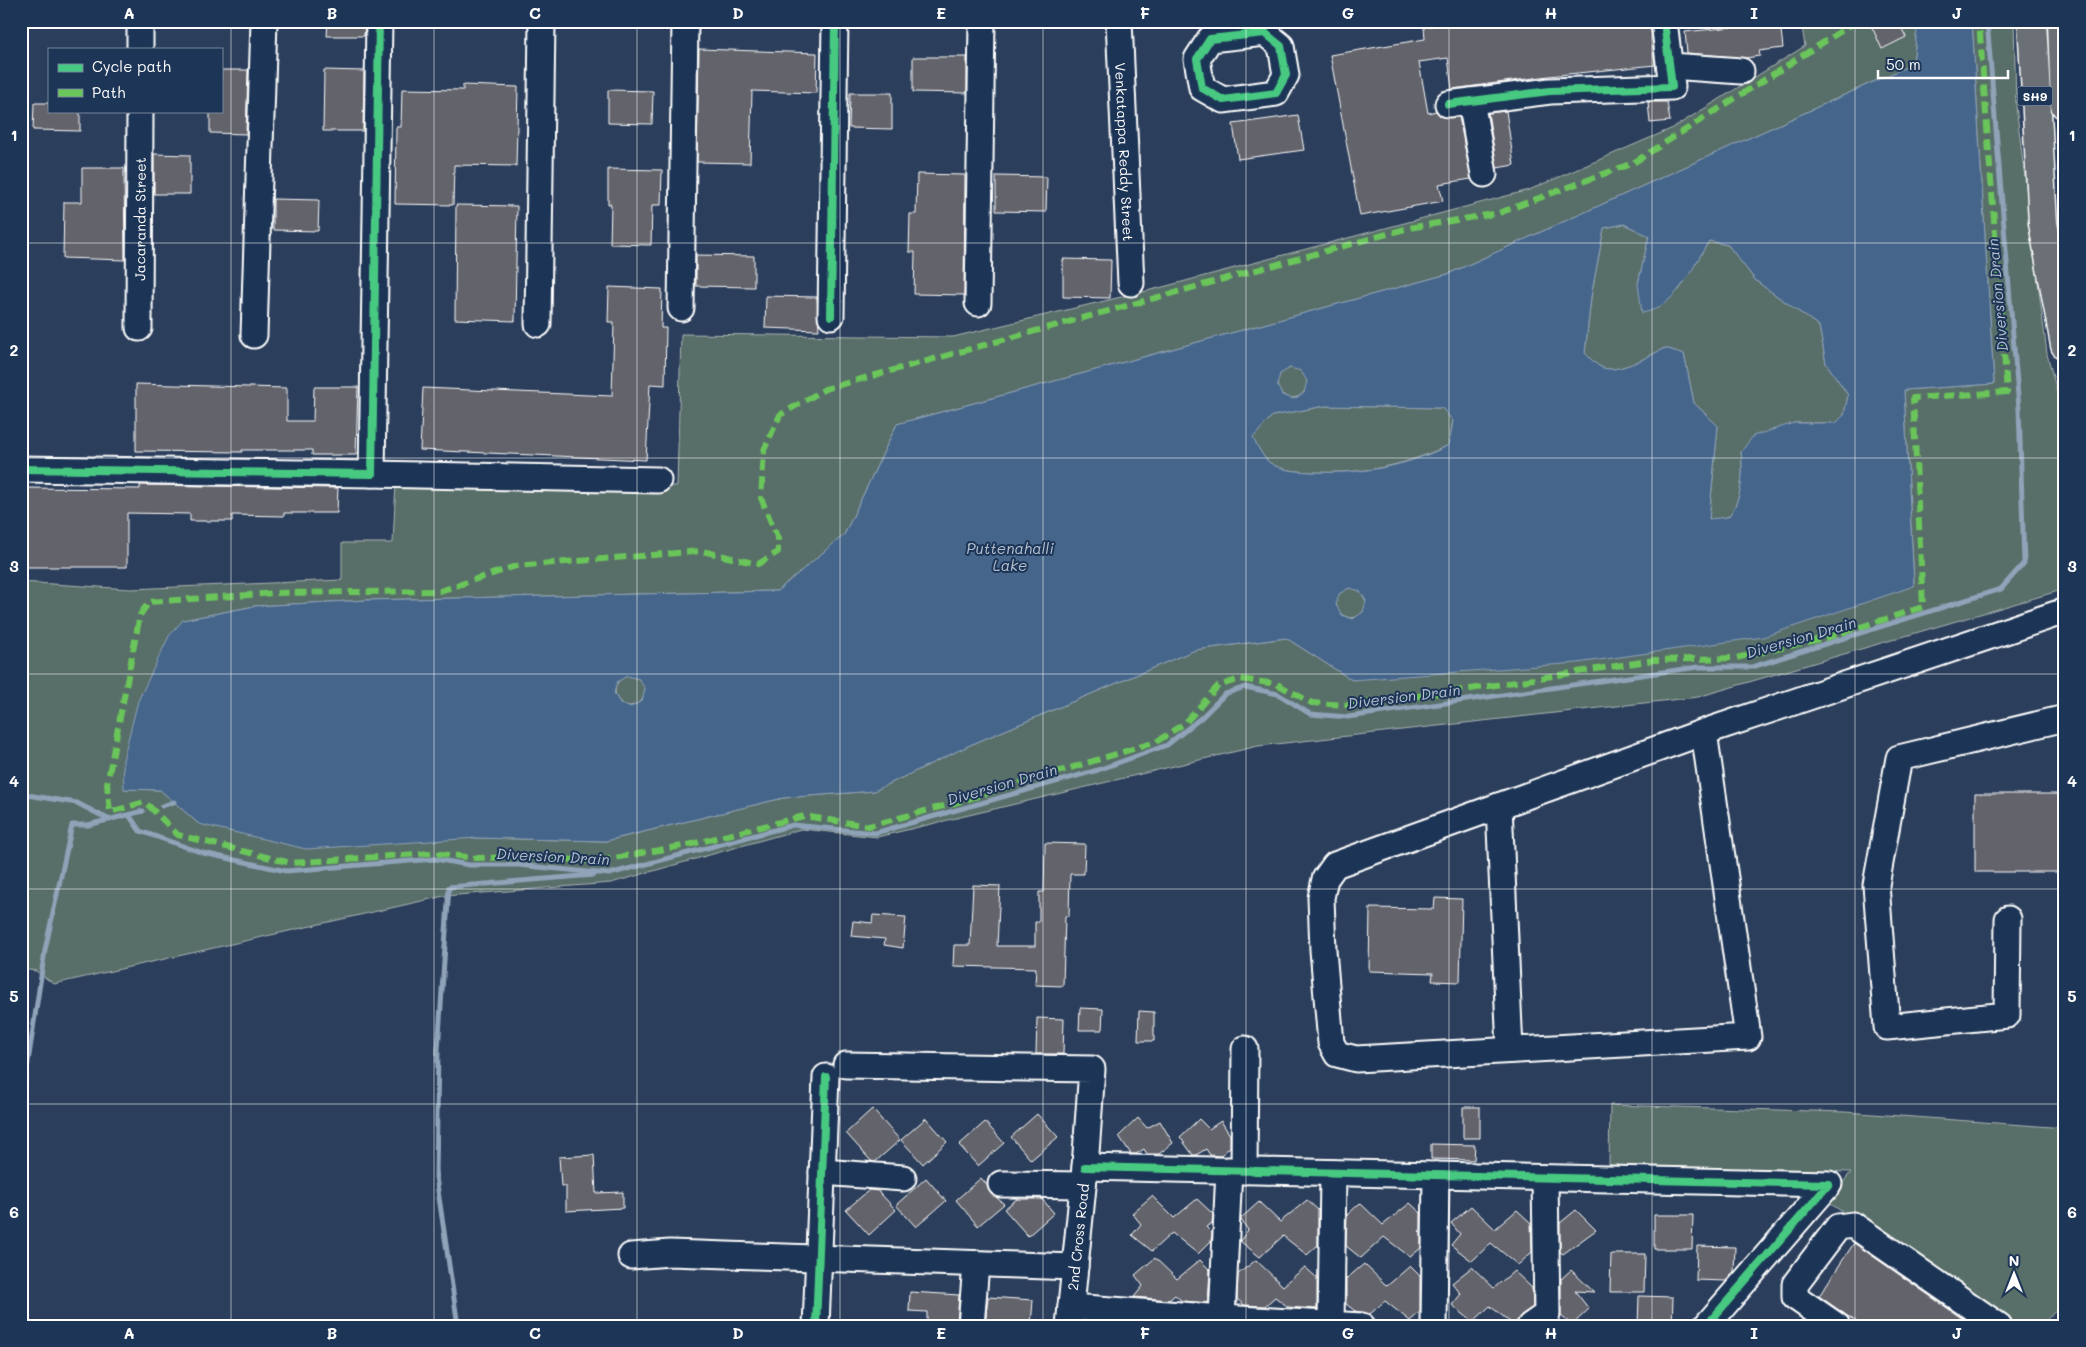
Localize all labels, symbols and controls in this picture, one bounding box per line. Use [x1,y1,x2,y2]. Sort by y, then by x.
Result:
text: A [123,2,135,23]
text: B [327,2,337,23]
text: C [529,2,541,23]
text: D [732,2,744,23]
text: E [936,2,946,23]
text: F [1140,2,1150,23]
text: G [1342,2,1354,23]
text: H [1545,2,1557,23]
text: I [1750,2,1758,23]
text: J [1952,2,1962,23]
legend [48,48,222,112]
scale bar [1878,48,2008,80]
text: 50 m [1886,54,1921,74]
text: Cycle path [92,56,171,76]
street label: Venkatappa Reddy Street [1111,62,1139,242]
text: Path [92,82,126,102]
road number: SH9 [2018,86,2052,105]
text: 1 [10,124,18,145]
text: 1 [2068,124,2076,145]
street label: Jacaranda Street [130,157,149,281]
water label: Diversion Drain [1982,238,2012,352]
text: 2 [10,339,19,360]
text: 2 [2068,339,2077,360]
water label: Puttenahalli Lake [966,538,1054,575]
text: 3 [9,555,19,576]
text: 3 [2067,555,2077,576]
water label: Diversion Drain [1744,612,1858,662]
water label: Diversion Drain [1346,679,1462,713]
water label: Diversion Drain [945,759,1059,809]
text: 4 [9,770,19,791]
text: 4 [2067,770,2077,791]
water label: Diversion Drain [496,843,610,869]
text: 5 [9,985,19,1006]
text: 5 [2067,985,2077,1006]
street label: 2nd Cross Road [1063,1183,1093,1291]
text: 6 [9,1201,19,1222]
text: 6 [2067,1201,2077,1222]
north arrow [1988,1250,2038,1300]
text: N [2009,1251,2019,1270]
text: A [123,1322,135,1343]
text: B [327,1322,337,1343]
text: C [529,1322,541,1343]
text: D [732,1322,744,1343]
text: E [936,1322,946,1343]
text: F [1140,1322,1150,1343]
text: G [1342,1322,1354,1343]
text: H [1545,1322,1557,1343]
text: I [1750,1322,1758,1343]
text: J [1952,1322,1962,1343]

